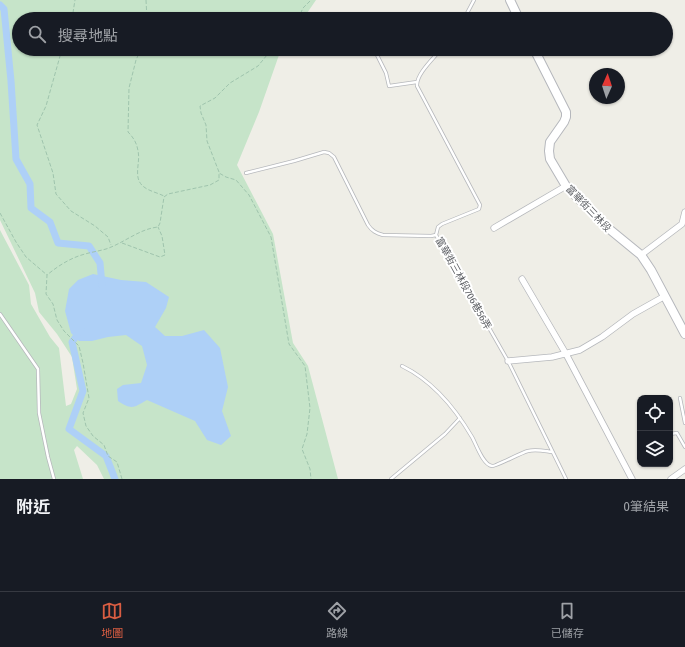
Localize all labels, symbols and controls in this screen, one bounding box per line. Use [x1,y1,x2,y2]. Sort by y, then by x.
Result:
search box [12,12,673,56]
icon: search [26,23,48,45]
text: 搜尋地點 [58,27,118,45]
north arrow [589,68,625,104]
street label: 富華街三林段 [563,183,613,234]
street label: 富華街三林段706巷56弄 [433,235,494,332]
map controls [637,395,673,467]
button: locate [637,395,673,431]
button: layers [637,431,673,467]
text: 附近 [16,497,50,518]
text: 0筆結果 [623,499,669,514]
tab: 地圖 [101,600,123,640]
tab: 路線 [326,600,348,640]
tab: 已儲存 [551,600,584,640]

